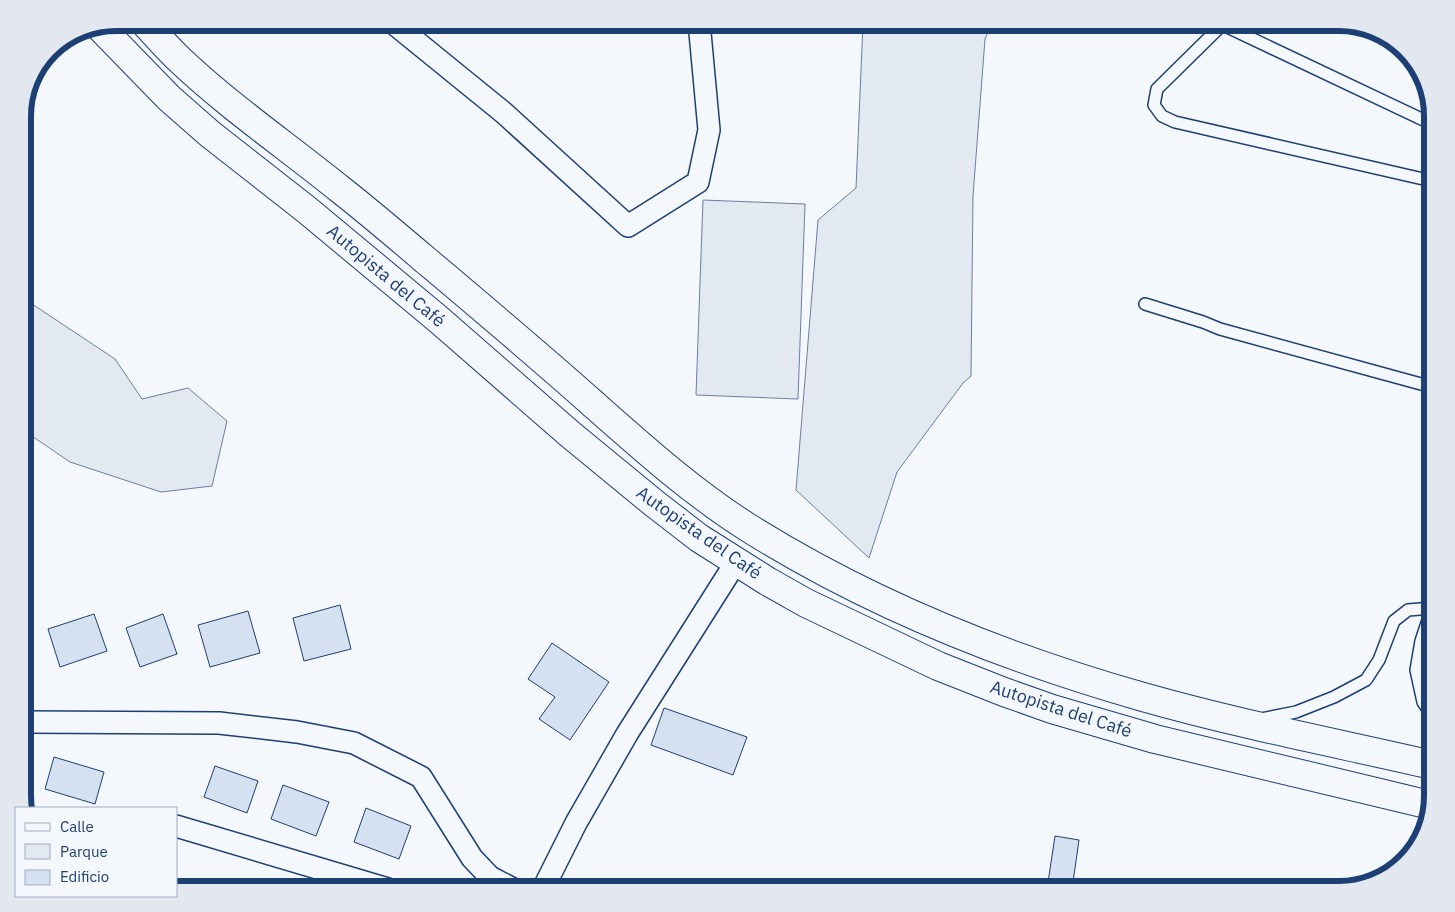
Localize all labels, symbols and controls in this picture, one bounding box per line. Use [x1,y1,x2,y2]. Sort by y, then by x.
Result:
street label: Autopista del Café [322,219,450,332]
street label: Autopista del Café [632,481,766,584]
street label: Autopista del Café [987,675,1135,742]
legend [15,807,178,897]
text: Calle [60,817,94,836]
text: Parque [60,842,108,861]
text: Edificio [60,867,109,886]

